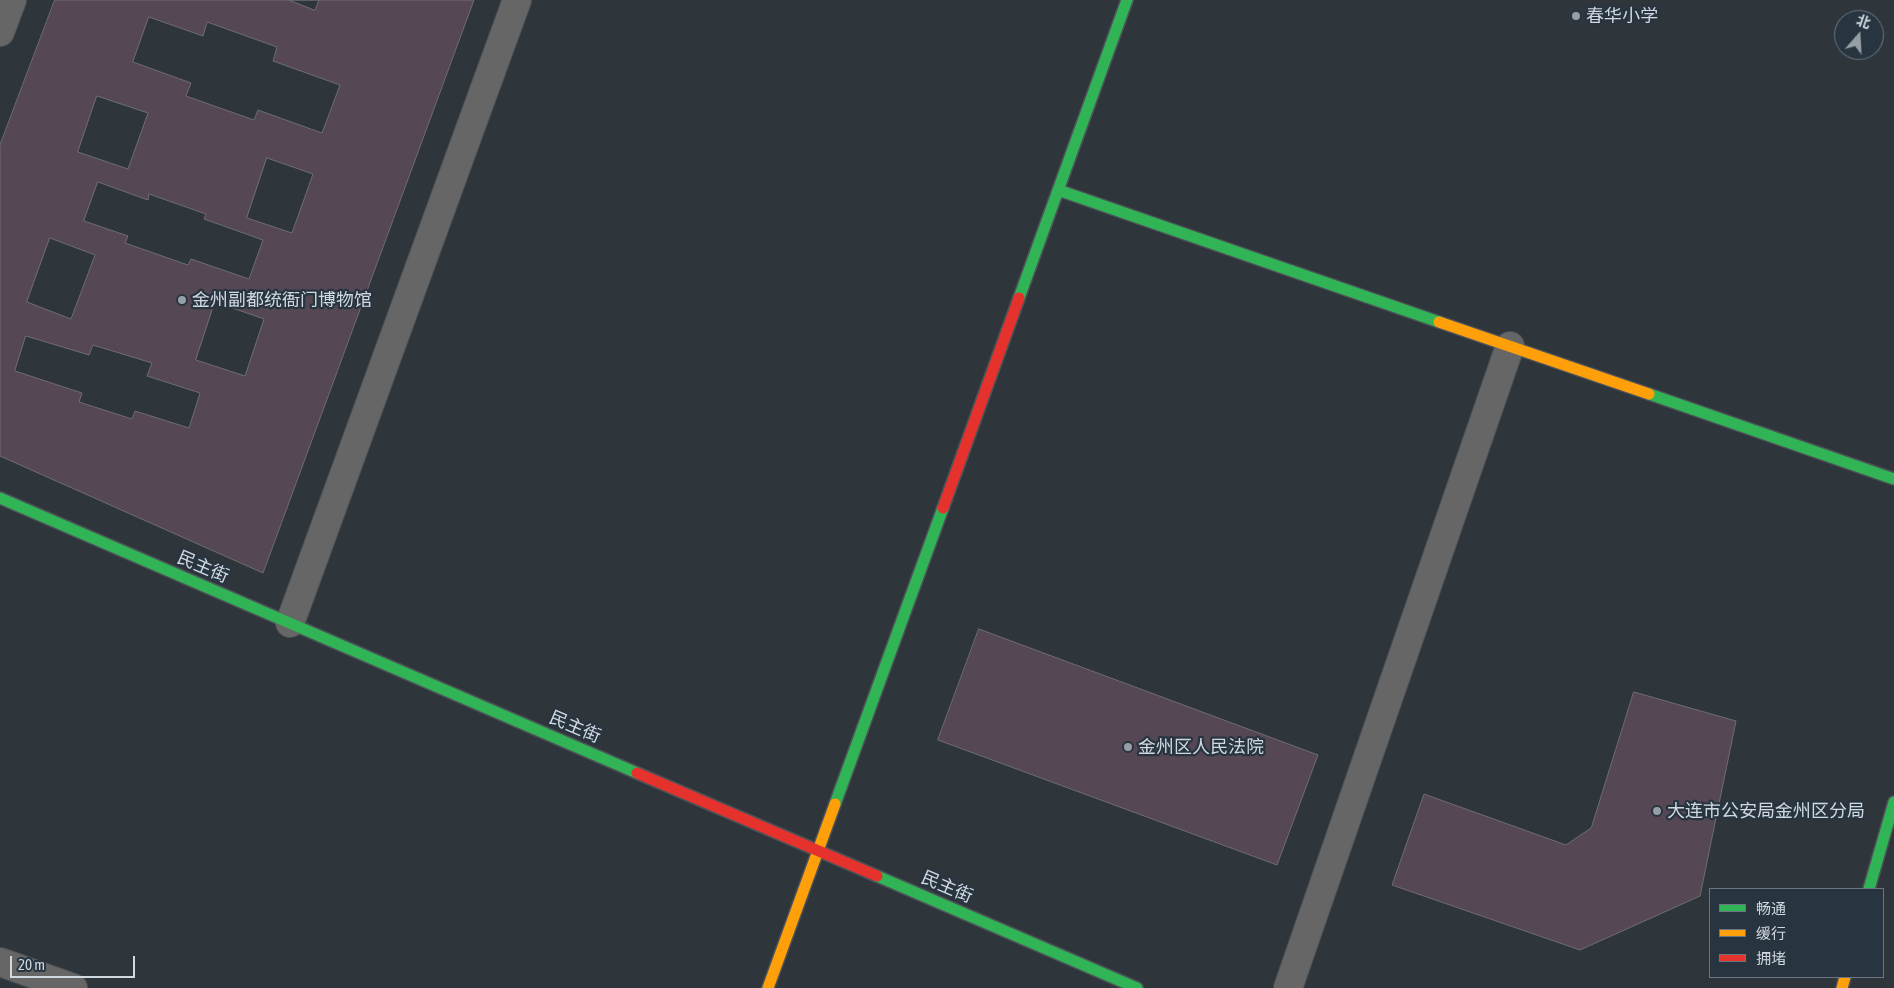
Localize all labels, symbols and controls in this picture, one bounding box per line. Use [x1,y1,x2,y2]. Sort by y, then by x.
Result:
place label: 春华小学 [1586,5,1658,27]
marker: 春华小学 [1570,10,1582,22]
north arrow [1834,10,1884,60]
text: 北 [1854,12,1873,32]
place label: 金州副都统衙门博物馆 [192,289,372,311]
marker: 金州副都统衙门博物馆 [176,294,188,306]
street label: 民主街 [174,547,232,587]
street label: 民主街 [546,707,604,747]
place label: 金州区人民法院 [1138,736,1264,758]
marker: 金州区人民法院 [1122,741,1134,753]
place label: 大连市公安局金州区分局 [1667,800,1865,822]
marker: 大连市公安局金州区分局 [1651,805,1663,817]
street label: 民主街 [918,867,976,907]
legend [1709,888,1884,978]
text: 畅通 [1756,900,1786,917]
text: 缓行 [1756,925,1786,942]
scale bar [12,946,138,978]
text: 拥堵 [1756,950,1786,967]
text: 20 m [18,956,45,973]

